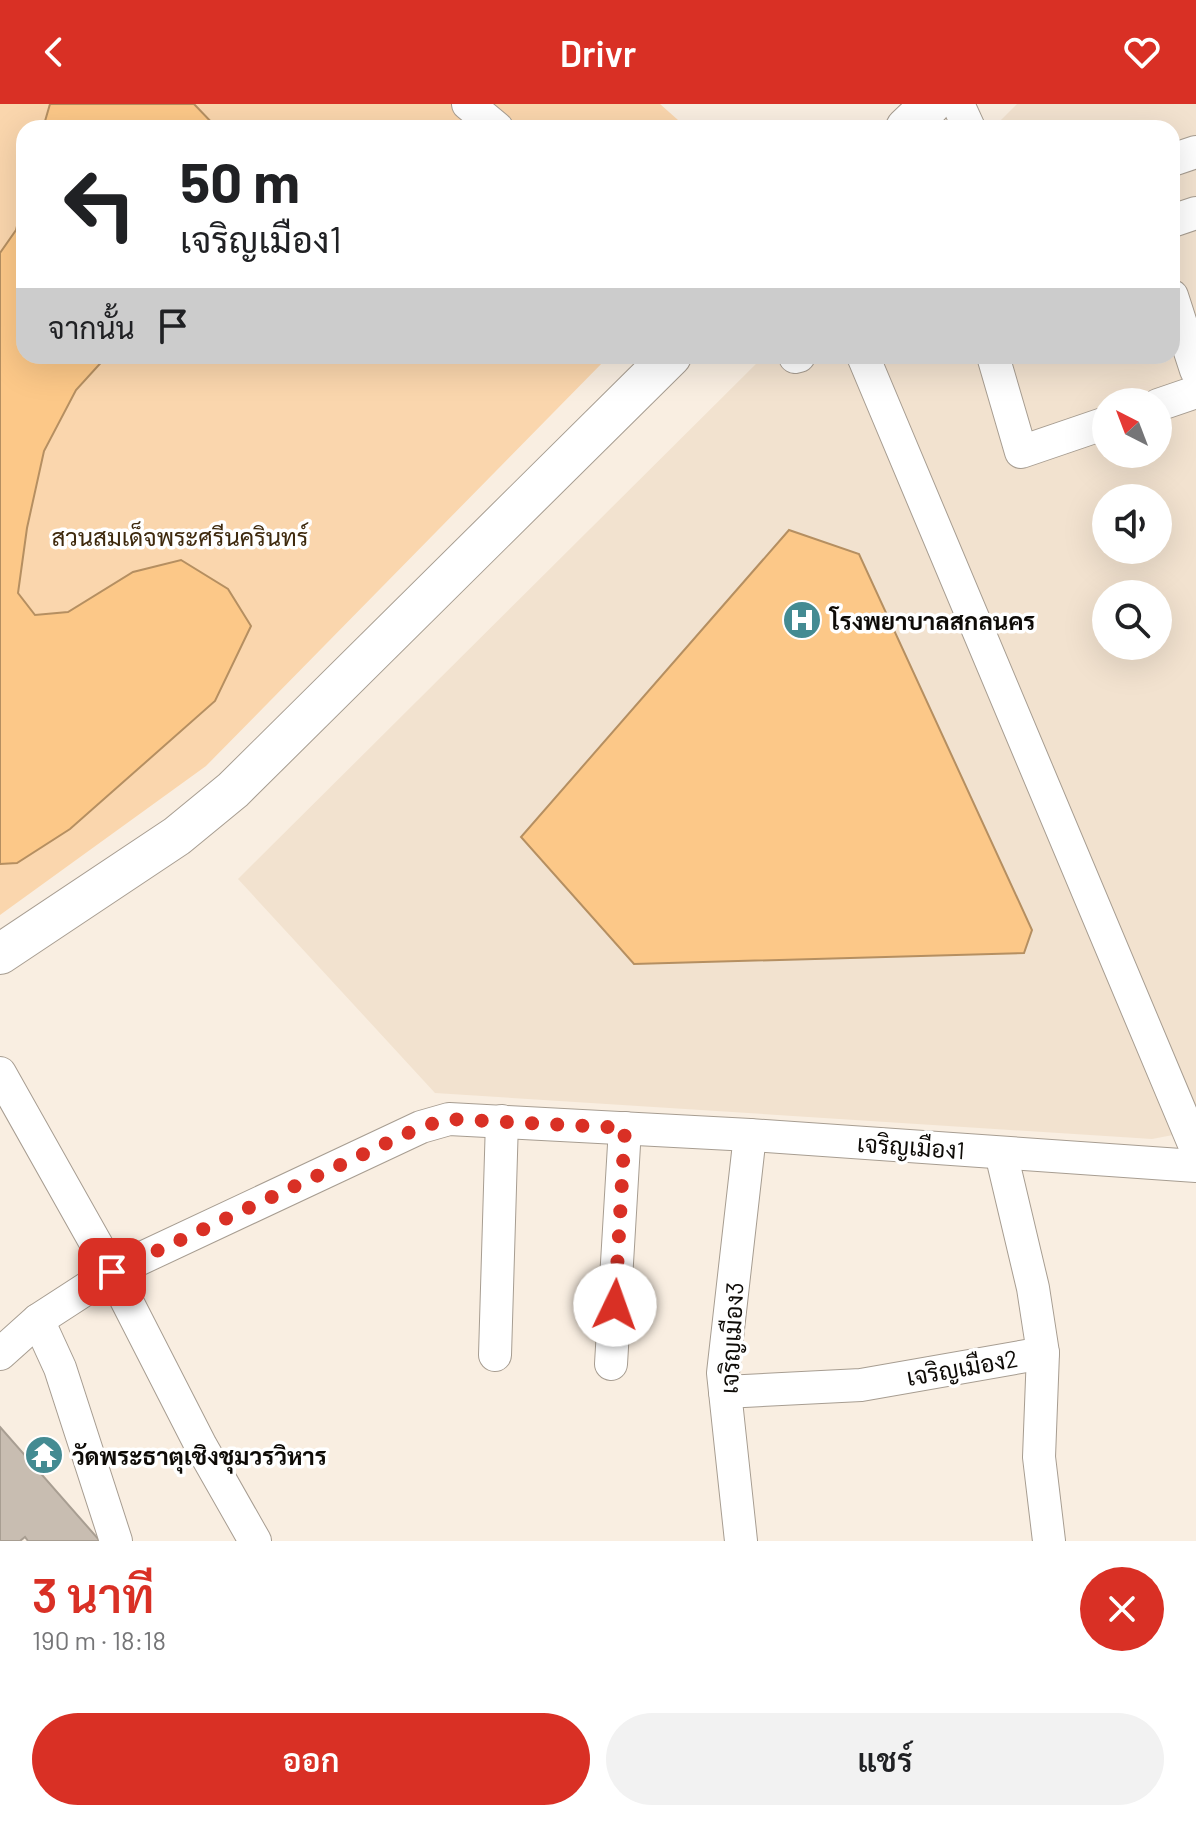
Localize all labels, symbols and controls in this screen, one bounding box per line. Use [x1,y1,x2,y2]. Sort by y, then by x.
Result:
icon: back [32,30,76,74]
icon: heart [1120,30,1164,74]
text: Drivr [560,31,636,74]
text: 50 m [180,147,300,214]
icon: left [48,152,152,256]
text: เจริญเมือง1 [180,217,342,260]
icon: arrive [151,304,195,348]
text: จากนั้น [48,309,135,345]
north arrow [1092,388,1172,468]
map controls [1092,388,1172,660]
button: sound [1092,484,1172,564]
park label: สวนสมเด็จพระศรีนครินทร์ [52,521,308,551]
button: search [1092,580,1172,660]
hospital icon: โรงพยาบาลสกลนคร [781,599,823,641]
place label: โรงพยาบาลสกลนคร [828,606,1035,635]
street label: เจริญเมือง1 [856,1128,966,1165]
pin [78,1238,146,1306]
icon: arrive [90,1250,134,1294]
position arrow [573,1263,657,1347]
street label: เจริญเมือง3 [714,1281,749,1395]
street label: เจริญเมือง2 [904,1343,1020,1392]
temple icon: วัดพระธาตุเชิงชุมวรวิหาร [23,1434,65,1476]
place label: วัดพระธาตุเชิงชุมวรวิหาร [72,1441,327,1474]
text: 3 นาที [32,1565,154,1623]
button: close [1080,1567,1164,1651]
text: 190 m · 18:18 [32,1624,166,1655]
button: ออก [32,1713,590,1805]
button: แชร์ [606,1713,1164,1805]

